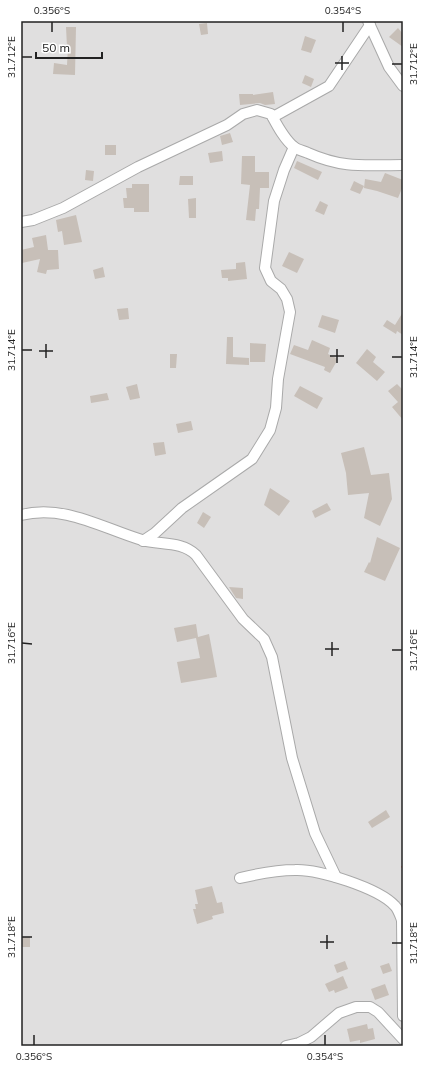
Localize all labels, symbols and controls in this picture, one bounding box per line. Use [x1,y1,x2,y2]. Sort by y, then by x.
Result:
text: 0.356°S [34,4,70,17]
text: 0.354°S [325,4,361,17]
scale bar [36,34,102,60]
text: 31.712°E [5,36,18,78]
text: 50 m [42,40,70,55]
text: 31.712°E [407,43,420,85]
text: 31.714°E [5,329,18,371]
text: 31.714°E [407,336,420,378]
text: 31.716°E [5,622,18,664]
text: 31.716°E [407,629,420,671]
text: 31.718°E [5,916,18,958]
text: 31.718°E [407,922,420,964]
text: 0.356°S [16,1050,52,1063]
text: 0.354°S [307,1050,343,1063]

